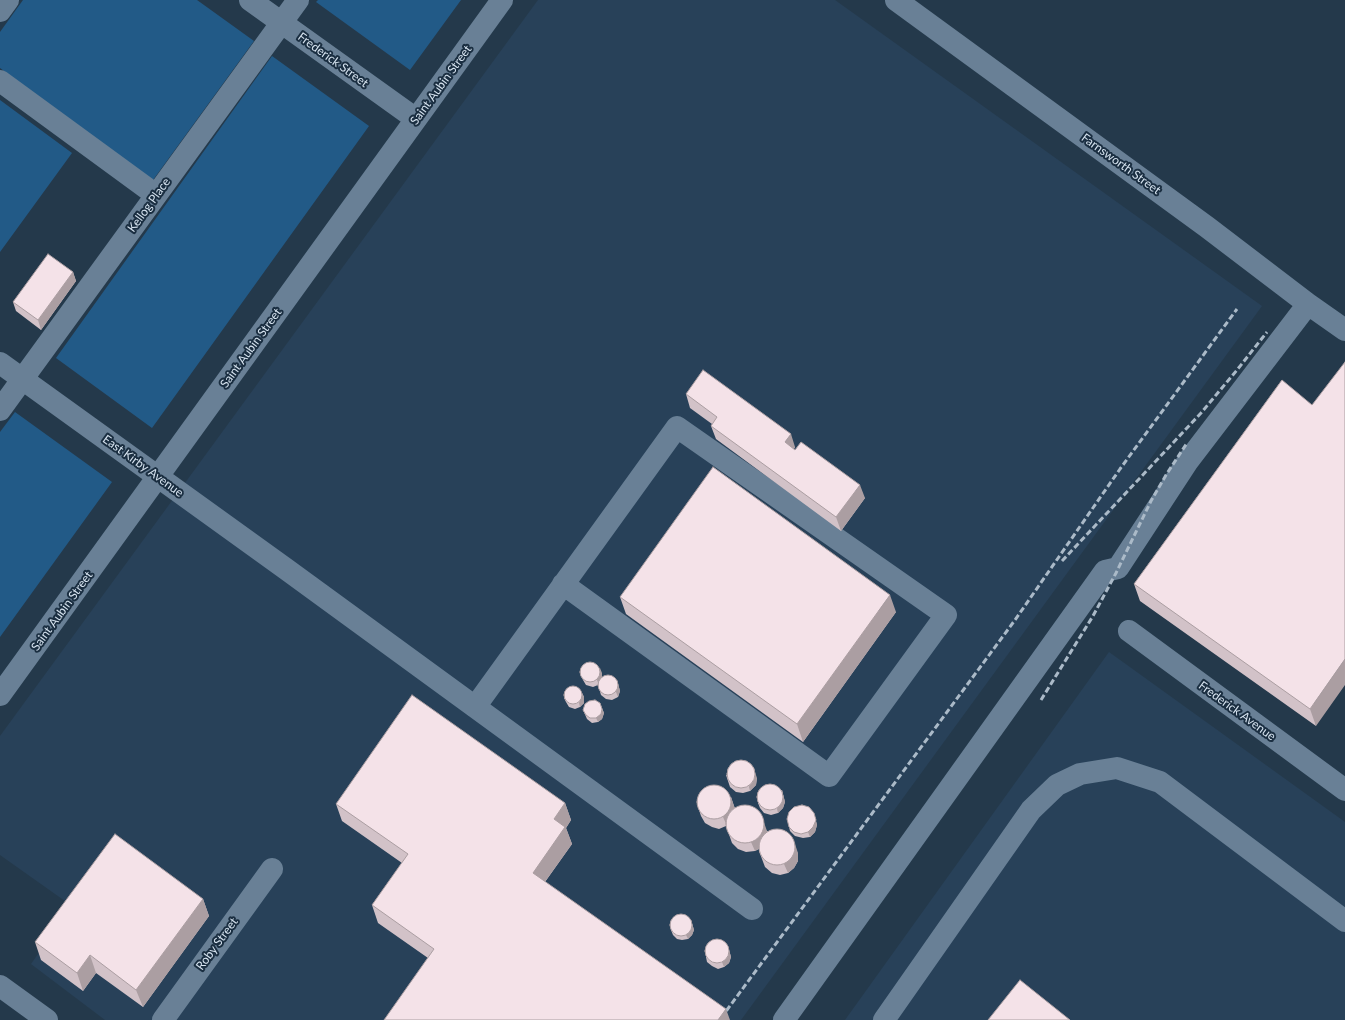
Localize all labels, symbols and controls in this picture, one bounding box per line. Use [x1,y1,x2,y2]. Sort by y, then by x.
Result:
street label: Frederick Street [295,30,371,90]
street label: Saint Aubin Street [407,42,475,128]
street label: Farnsworth Street [1079,130,1163,198]
street label: Kellog Place [125,175,173,235]
street label: Saint Aubin Street [217,305,285,391]
street label: East Kirby Avenue [100,432,186,500]
street label: Saint Aubin Street [28,568,96,654]
street label: Frederick Avenue [1196,678,1278,744]
street label: Roby Street [193,915,241,973]

